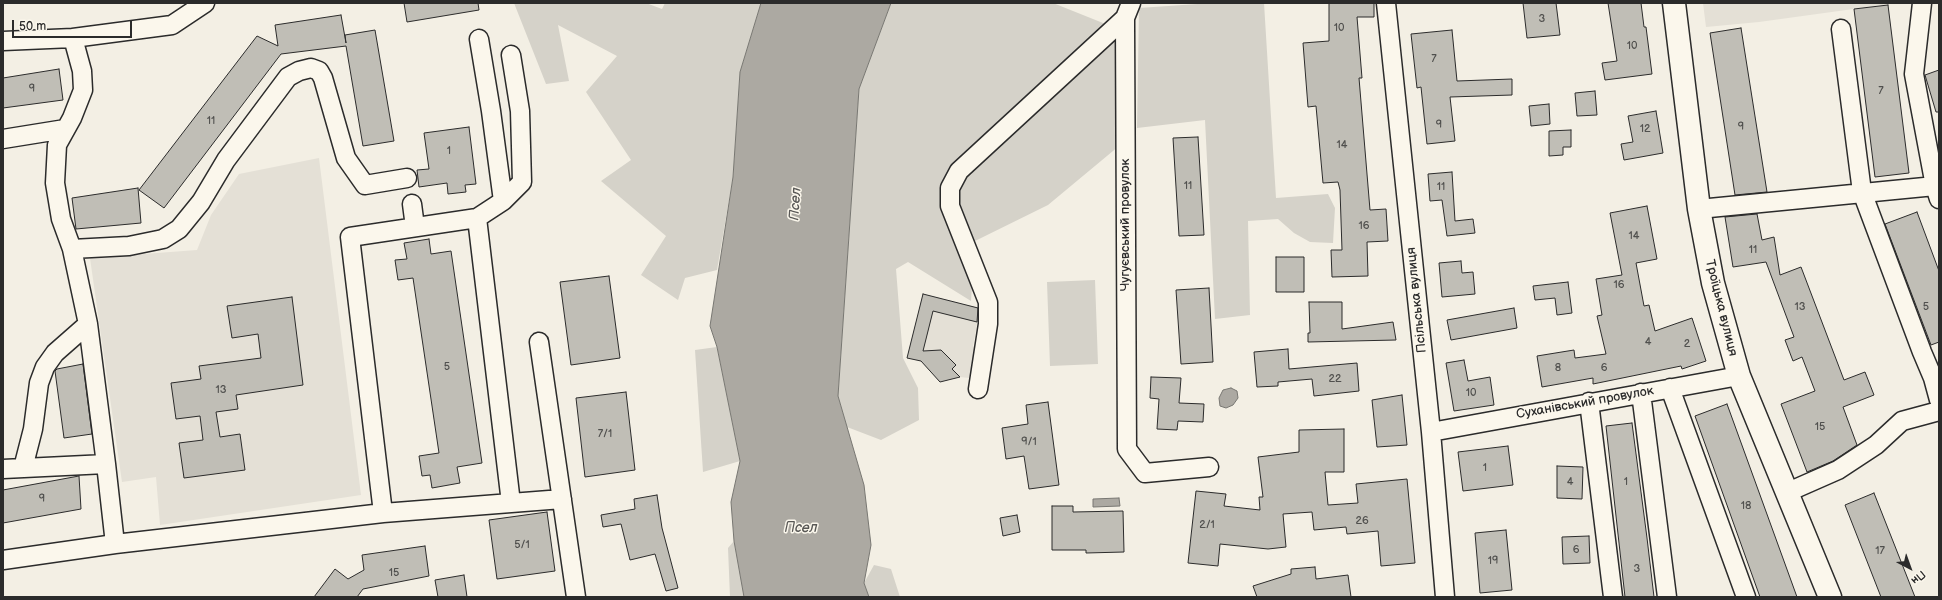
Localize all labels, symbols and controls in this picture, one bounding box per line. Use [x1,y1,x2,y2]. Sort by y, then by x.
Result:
scale bar [14,12,134,38]
house number: 3 [1539,12,1545,26]
text: 50 m [19,19,46,34]
house number: 10 [1334,21,1344,35]
house number: 10 [1627,39,1637,53]
house number: 7 [1431,52,1437,66]
house number: 9 [29,82,35,96]
house number: 7 [1878,84,1884,98]
house number: 11 [207,114,215,128]
house number: 9 [1436,118,1442,132]
house number: 9 [1738,120,1744,134]
house number: 12 [1640,122,1650,136]
house number: 14 [1337,138,1347,152]
house number: 1 [447,144,451,158]
street label: Чугуєвський провулок [1118,159,1134,291]
house number: 11 [1184,179,1192,193]
house number: 11 [1437,180,1445,194]
water label: Псел [786,187,806,221]
house number: 16 [1359,219,1369,233]
house number: 14 [1629,229,1639,243]
house number: 11 [1749,243,1757,257]
street label: Псільська вулиця [1404,246,1430,354]
street label: Троїцька вулиця [1701,258,1741,358]
house number: 16 [1614,278,1624,292]
house number: 13 [1794,300,1806,314]
house number: 5 [1923,300,1929,314]
house number: 4 [1645,335,1651,349]
house number: 2 [1684,337,1690,351]
house number: 5 [444,360,450,374]
house number: 8 [1555,361,1561,375]
house number: 6 [1601,361,1607,375]
house number: 22 [1329,372,1341,386]
house number: 13 [215,383,227,397]
street label: Суханівський провулок [1515,383,1655,423]
house number: 10 [1466,386,1476,400]
house number: 15 [1815,420,1825,434]
house number: 7/1 [598,427,612,441]
house number: 9/1 [1021,435,1037,449]
house number: 1 [1483,461,1487,475]
house number: 4 [1567,475,1573,489]
house number: 1 [1624,475,1628,489]
house number: 9 [39,492,45,506]
house number: 18 [1741,499,1751,513]
house number: 26 [1355,514,1369,528]
house number: 2/1 [1199,518,1215,532]
water label: Псел [784,520,818,536]
house number: 5/1 [514,538,530,552]
house number: 6 [1573,543,1579,557]
house number: 17 [1875,544,1885,558]
north arrow [1890,548,1930,588]
house number: 19 [1488,554,1498,568]
house number: 3 [1634,562,1640,576]
house number: 15 [389,566,399,580]
text: Пн [1908,568,1928,587]

